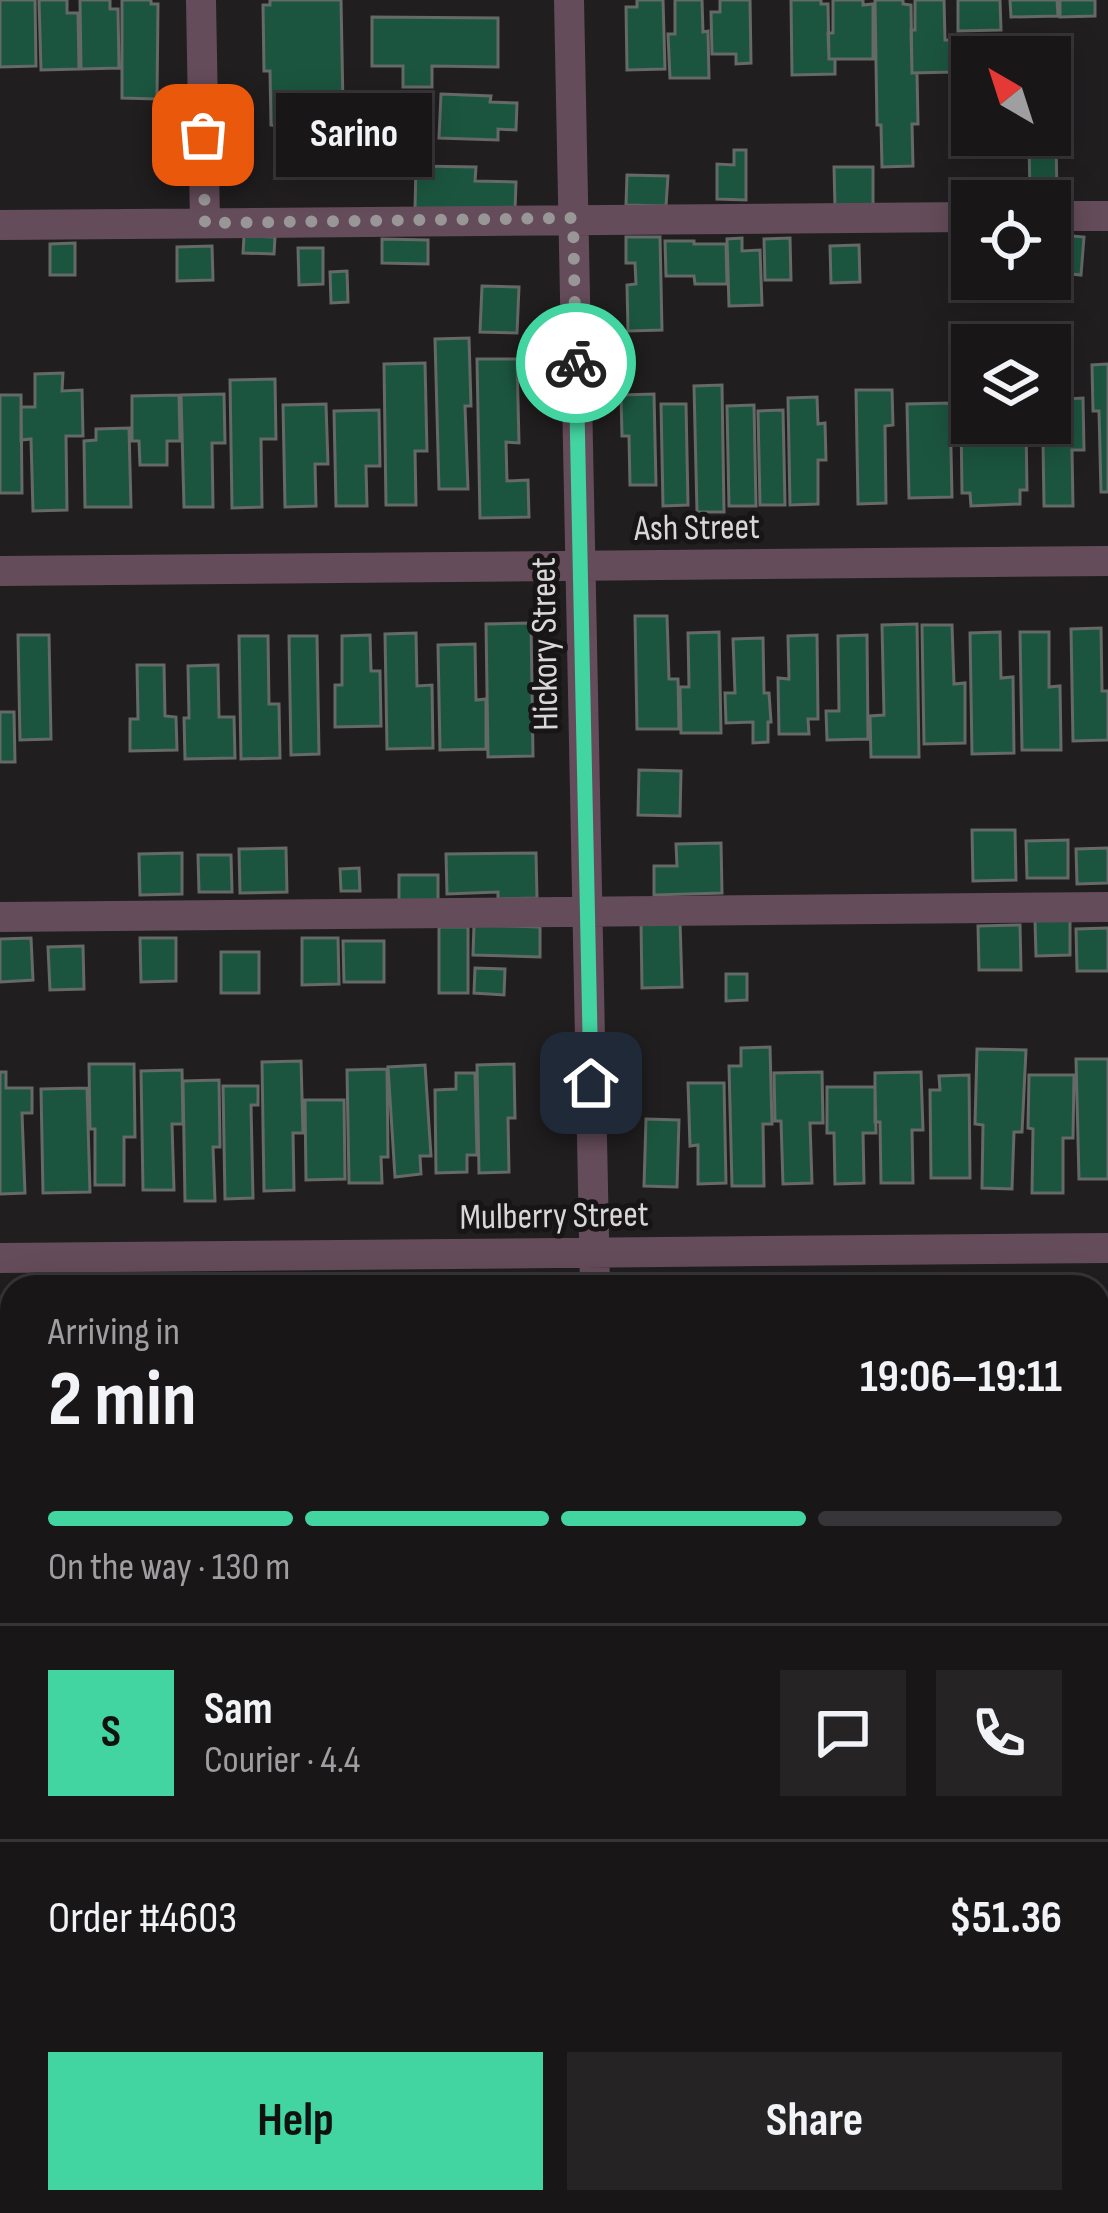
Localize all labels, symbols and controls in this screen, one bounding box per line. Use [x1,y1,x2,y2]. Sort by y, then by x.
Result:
north arrow [951,36,1071,156]
map controls [951,36,1071,444]
pin [152,84,254,186]
callout: Sarino [275,93,431,177]
icon: bag [170,102,236,168]
text: Sarino [310,111,398,158]
button: locate [951,180,1071,300]
courier [516,303,636,423]
button: layers [951,324,1071,444]
icon: bike [543,330,609,396]
street label: Ash Street [633,506,760,551]
street label: Hickory Street [522,557,569,731]
pin [540,1032,642,1134]
icon: home [558,1050,624,1116]
street label: Mulberry Street [459,1193,649,1240]
text: Arriving in [48,1309,180,1356]
text: 19:06–19:11 [860,1350,1062,1405]
text: 2 min [48,1354,197,1447]
text: On the way · 130 m [48,1544,290,1591]
button: chat [780,1670,906,1796]
button: phone [936,1670,1062,1796]
text: Sam [204,1682,273,1737]
text: S [101,1705,121,1760]
text: Courier · 4.4 [204,1737,360,1784]
text: Order #4603 [48,1891,237,1946]
text: $51.36 [949,1891,1062,1946]
button: Help [48,2052,543,2190]
button: Share [567,2052,1062,2190]

